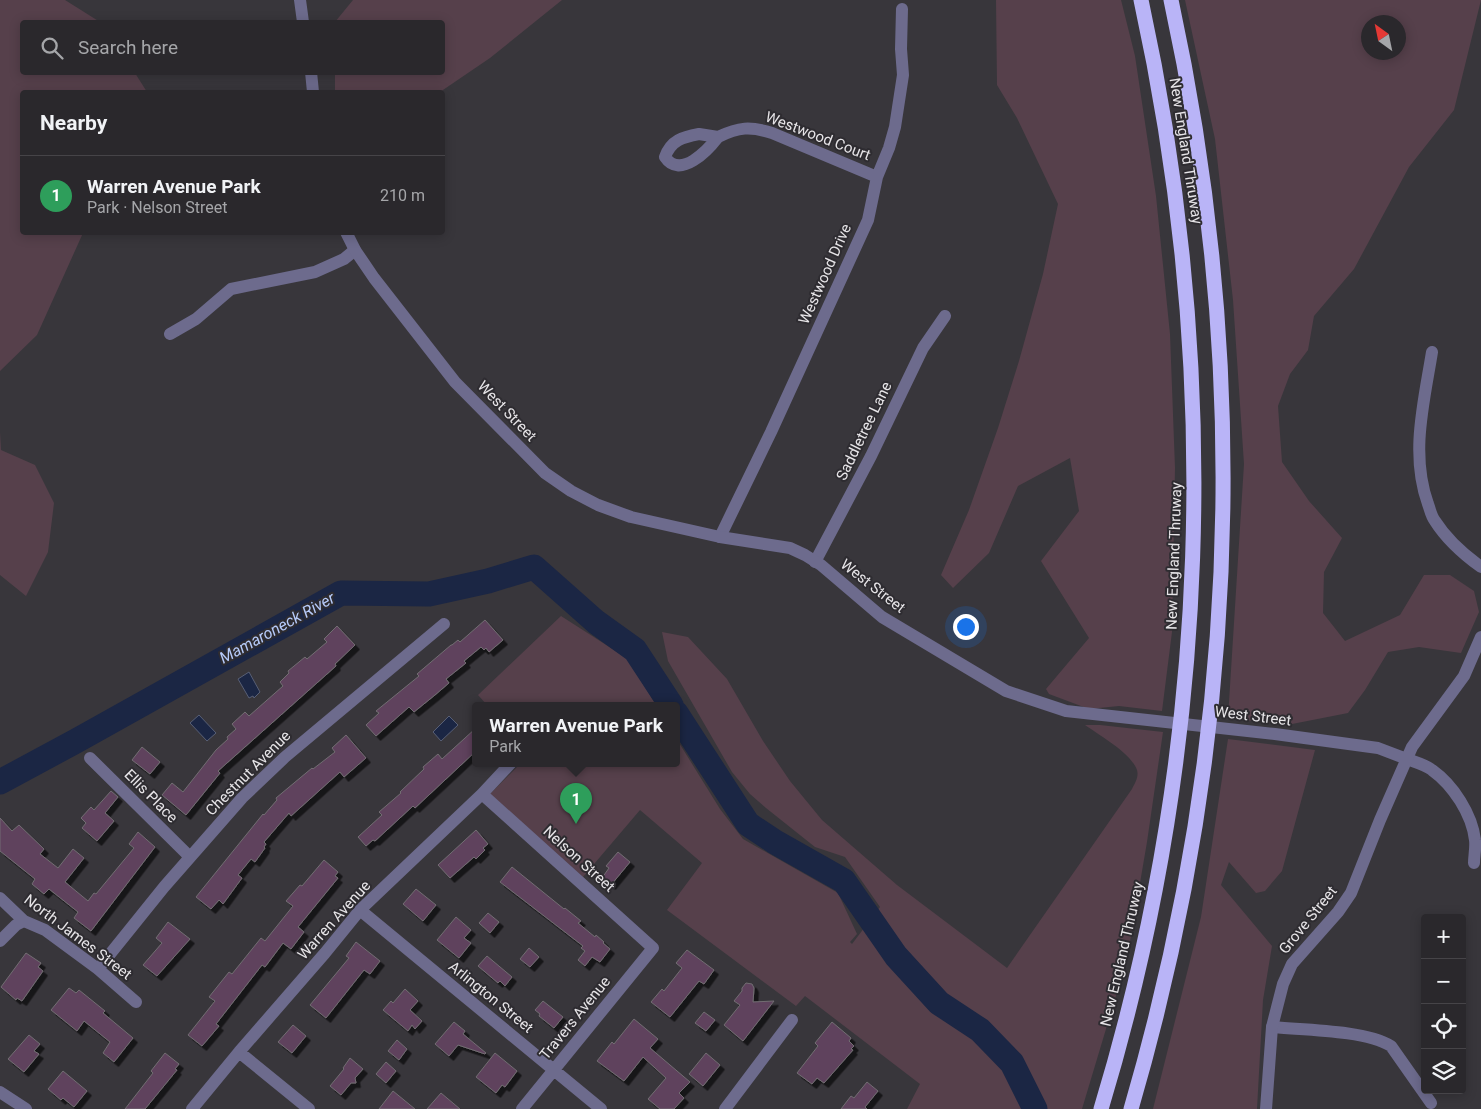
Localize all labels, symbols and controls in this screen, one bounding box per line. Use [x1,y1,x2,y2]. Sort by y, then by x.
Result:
north arrow [1361,15,1406,60]
search box [20,20,445,75]
icon: search [38,34,66,62]
text: Search here [78,36,178,59]
street label: New England Thruway [1166,77,1206,225]
street label: Westwood Court [763,108,873,164]
text: Nearby [40,111,107,135]
text: Warren Avenue Park [87,175,261,198]
text: 1 [51,186,61,205]
text: 210 m [380,186,425,205]
text: Park · Nelson Street [87,198,228,217]
street label: Westwood Drive [795,221,855,327]
street label: West Street [474,377,540,445]
street label: Saddletree Lane [832,379,896,483]
street label: New England Thruway [1162,482,1186,630]
street label: West Street [837,555,909,617]
water label: Mamaroneck River [216,588,339,668]
your location [953,614,979,640]
popup [472,702,680,767]
street label: West Street [1214,702,1292,730]
text: Warren Avenue Park [489,714,663,737]
street label: Chestnut Avenue [202,727,294,819]
text: Park [489,737,521,756]
street label: Ellis Place [121,766,181,826]
pin: 1 [560,783,592,824]
street label: Nelson Street [539,822,619,896]
street label: Warren Avenue [294,877,374,963]
street label: New England Thruway [1097,880,1147,1028]
street label: Grove Street [1275,882,1341,958]
street label: North James Street [21,891,135,983]
map controls [1421,914,1466,1094]
button: + [1421,914,1466,959]
street label: Arlington Street [445,957,537,1037]
button: − [1421,959,1466,1004]
street label: Travers Avenue [536,973,614,1063]
button: locate [1421,1004,1466,1049]
button: layers [1421,1049,1466,1094]

